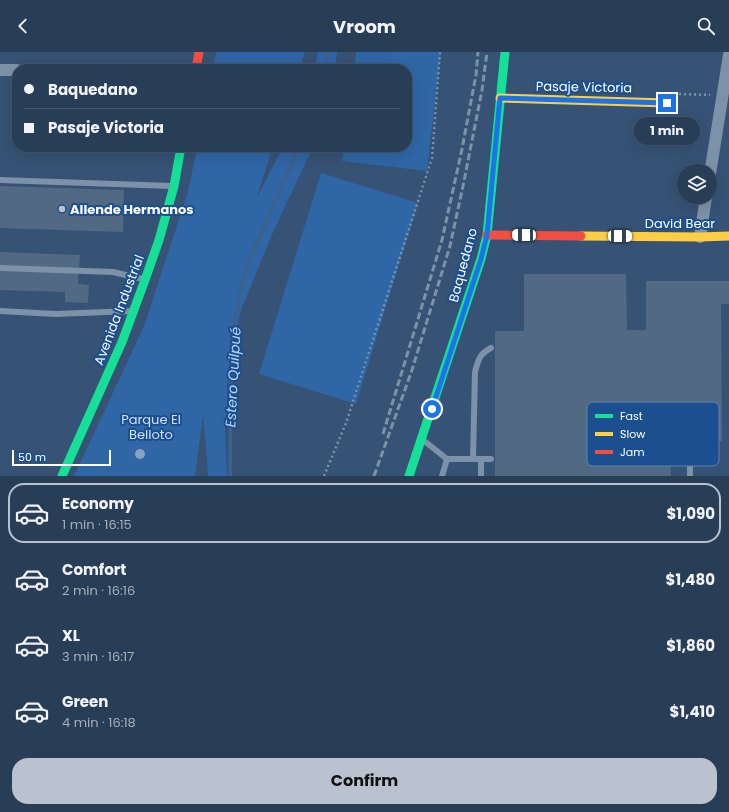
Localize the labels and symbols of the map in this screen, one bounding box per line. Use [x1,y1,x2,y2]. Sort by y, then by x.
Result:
street label: Pasaje Victoria [536,77,632,97]
route end [658,94,676,112]
callout: 1 min [634,117,700,145]
place label: Allende Hermanos [70,200,194,219]
marker: Allende Hermanos [57,204,67,214]
street label: David Bear [645,214,715,233]
street label: Baquedano [444,226,482,304]
car [512,229,536,241]
car [608,230,632,242]
street label: Avenida Industrial [89,252,149,368]
water label: Estero Quilpué [220,326,246,428]
route start [423,400,441,418]
legend [587,402,719,466]
text: Fast [620,408,643,424]
park label: Parque El Belloto [121,410,181,444]
text: Slow [620,426,645,442]
text: Jam [620,444,645,460]
scale bar [12,448,111,467]

